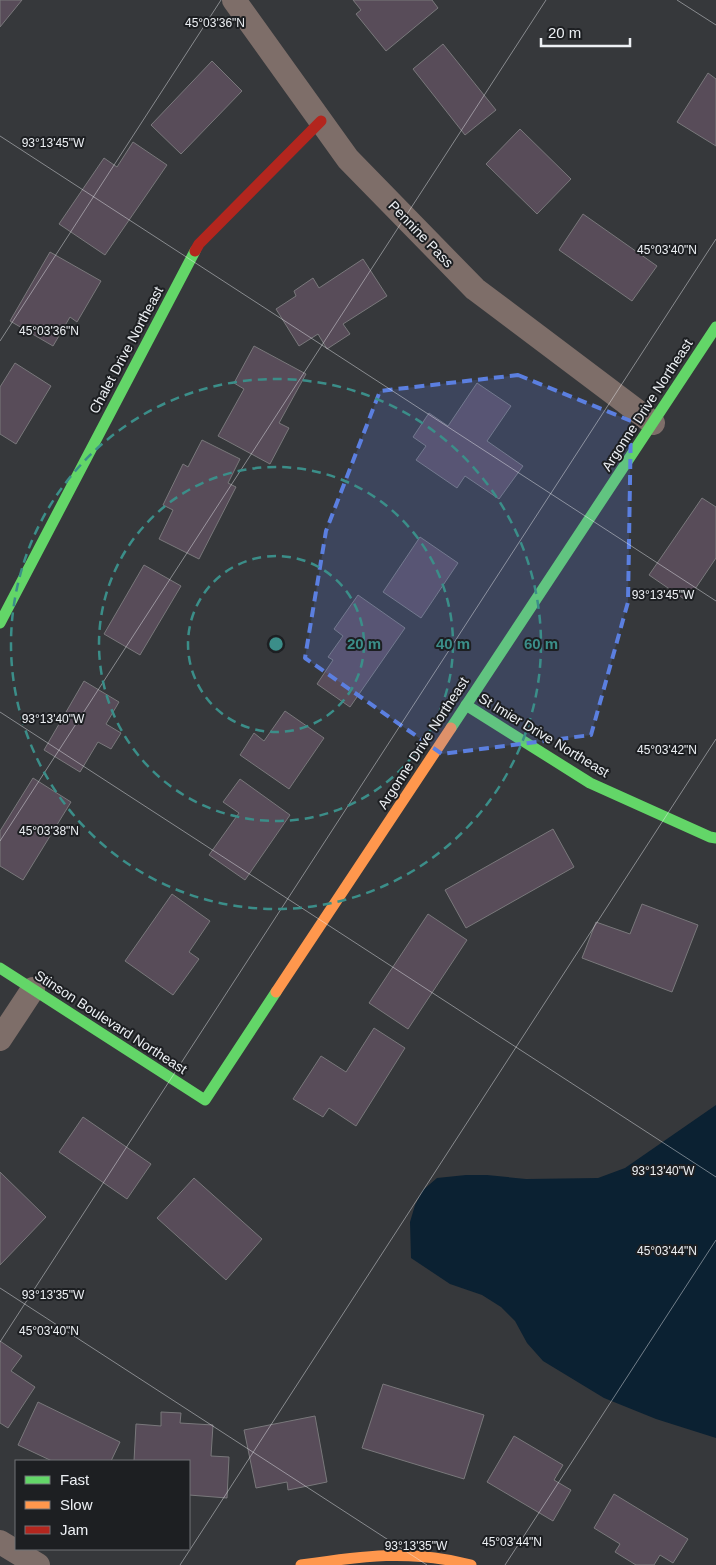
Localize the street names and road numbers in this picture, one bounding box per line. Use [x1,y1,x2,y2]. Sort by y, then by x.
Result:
street label: Pennine Pass [385,197,457,271]
street label: Chalet Drive Northeast [86,284,166,416]
street label: Argonne Drive Northeast [598,336,696,474]
street label: Argonne Drive Northeast [374,674,472,812]
street label: St Imier Drive Northeast [476,690,612,780]
street label: Stinson Boulevard Northeast [32,967,190,1077]

